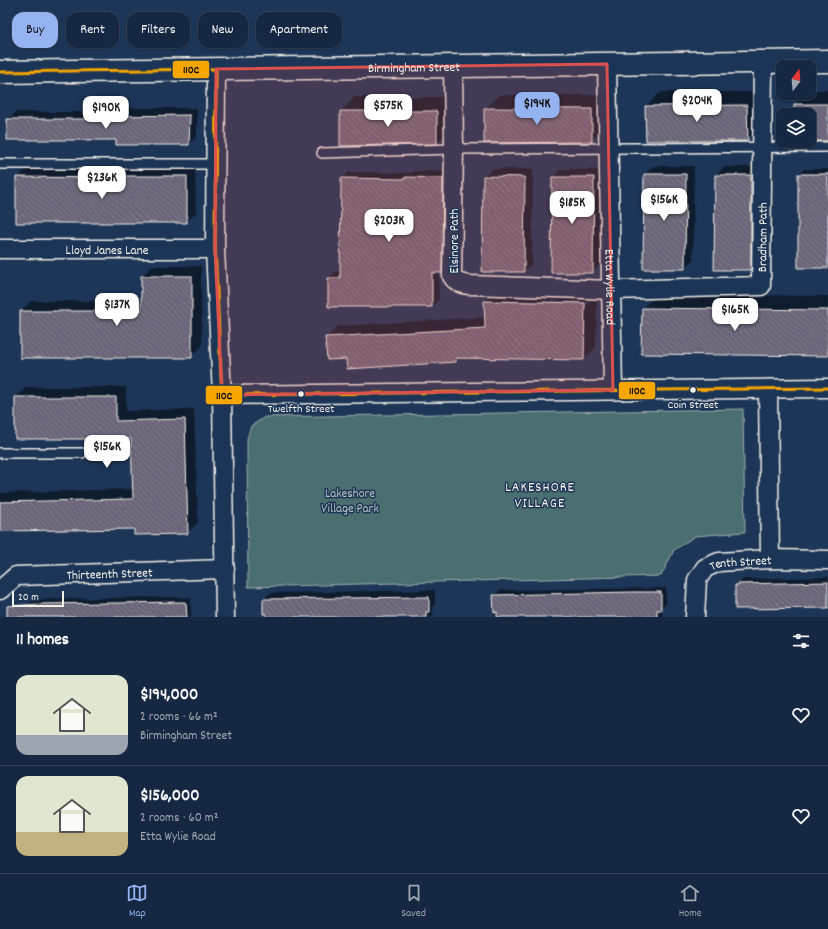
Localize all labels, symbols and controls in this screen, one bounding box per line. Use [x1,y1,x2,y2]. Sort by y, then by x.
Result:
chip: Buy [12,12,58,48]
chip: Rent [66,12,119,48]
chip: Filters [127,12,190,48]
chip: New [198,12,248,48]
chip: Apartment [256,12,342,48]
street label: Birmingham Street [368,59,460,79]
line badge: 110C [172,60,210,79]
north arrow [776,60,816,100]
map controls [776,60,816,148]
text: 110C [183,63,200,79]
pin: $204K [669,89,725,123]
pin: $194K [509,92,565,126]
text: $204K [682,92,712,111]
pin: $575K [360,94,416,128]
text: $194K [524,95,550,114]
pin: $190K [78,96,134,130]
text: $575K [373,97,403,116]
text: $190K [92,99,120,118]
button: layers [776,108,816,148]
pin: $236K [74,166,130,200]
text: $236K [87,169,117,188]
pin: $156K [636,188,692,222]
pin: $185K [544,191,600,225]
text: $156K [650,191,678,210]
text: $185K [559,194,585,213]
street label: Bradham Path [754,202,774,272]
pin: $203K [361,209,417,243]
street label: Elsinore Path [446,209,465,273]
text: $203K [373,212,405,231]
street label: Lloyd Janes Lane [66,242,149,261]
street label: Etta Wylie Road [598,249,619,325]
pin: $137K [89,293,145,327]
text: $137K [104,296,130,315]
pin: $165K [707,298,763,332]
text: $165K [721,301,749,320]
line badge: 110C [618,381,656,400]
text: 110C [629,384,646,400]
line badge: 110C [205,385,243,405]
marker: Coin Street [688,385,698,395]
text: 110C [216,389,233,405]
marker: Twelfth Street [296,389,306,399]
place label: Coin Street [668,397,719,414]
place label: Twelfth Street [268,401,335,418]
pin: $156K [79,435,135,469]
text: $156K [93,438,121,457]
district label: LAKESHORE VILLAGE [505,478,575,514]
park label: Lakeshore Village Park [321,485,379,519]
street label: Tenth Street [707,552,772,577]
street label: Thirteenth Street [66,564,153,586]
scale bar [12,589,64,608]
text: 20 m [18,590,39,606]
text: 11 homes [16,629,69,653]
icon: filters [790,630,812,652]
text: $194,000 [140,684,198,708]
icon: home [48,691,96,739]
icon: heart [790,704,812,726]
text: 2 rooms · 66 m² [140,708,218,727]
text: Birmingham Street [140,727,232,746]
text: $156,000 [140,785,200,809]
icon: home [48,792,96,840]
icon: heart [790,805,812,827]
text: 2 rooms · 60 m² [140,809,218,828]
text: Etta Wylie Road [140,828,216,847]
tab: Map [126,882,148,922]
tab: Saved [401,882,426,922]
tab: Home [679,882,702,922]

